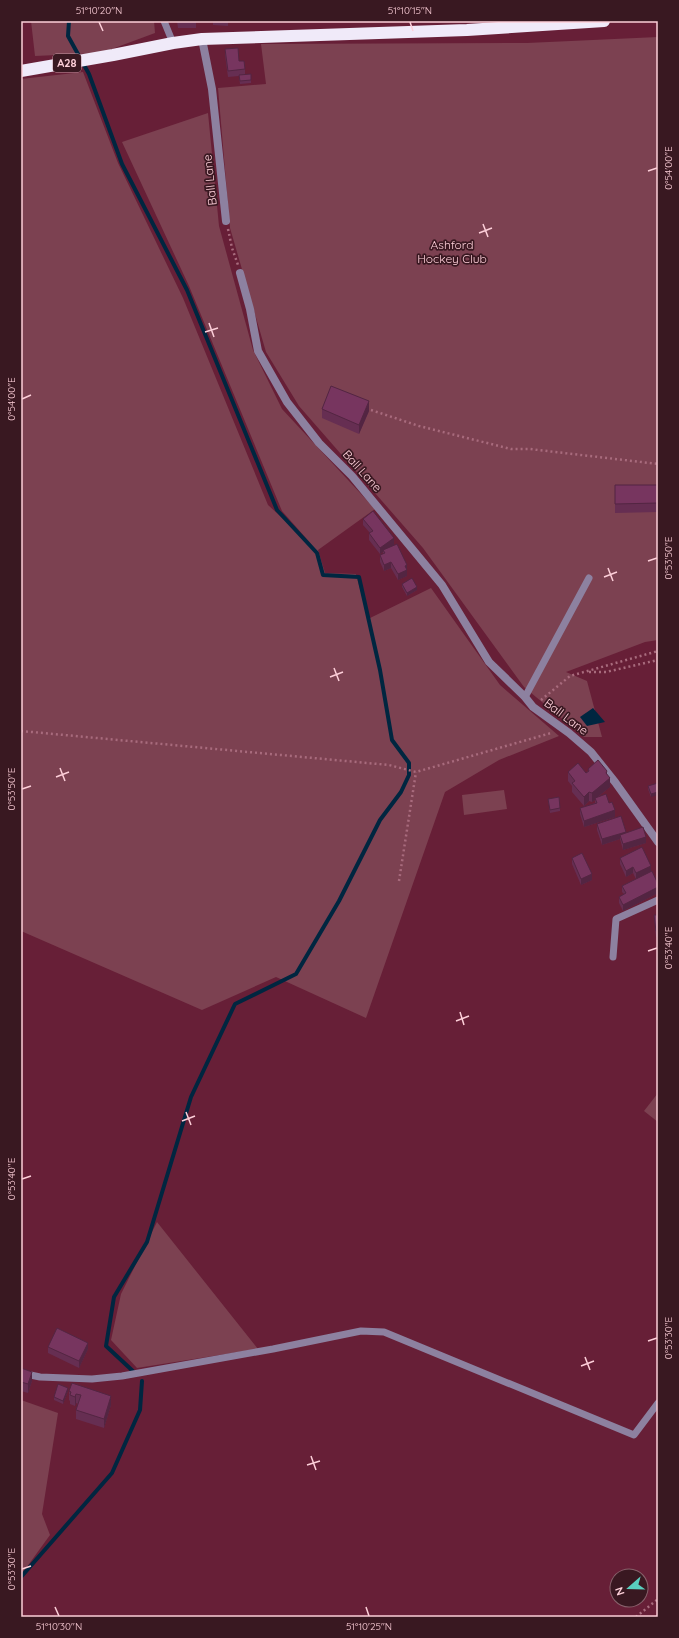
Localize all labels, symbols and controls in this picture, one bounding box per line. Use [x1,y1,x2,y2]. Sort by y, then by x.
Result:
text: 51°10'20"N [76,4,122,17]
text: 51°10'15"N [388,4,432,17]
road number: A28 [53,54,81,72]
text: 0°54'00"E [662,146,675,190]
street label: Ball Lane [199,154,220,206]
park label: Ashford Hockey Club [417,237,487,266]
text: 0°54'00"E [5,377,18,421]
street label: Ball Lane [340,447,385,495]
text: 0°53'50"E [662,536,675,579]
street label: Ball Lane [541,695,591,738]
text: 0°53'50"E [5,767,18,810]
text: 0°53'40"E [662,926,675,969]
text: 0°53'40"E [5,1157,18,1200]
text: 0°53'30"E [662,1316,675,1359]
text: 0°53'30"E [5,1547,18,1590]
north arrow [609,1568,649,1608]
text: N [612,1585,628,1598]
text: 51°10'30"N [36,1620,82,1633]
text: 51°10'25"N [346,1620,392,1633]

